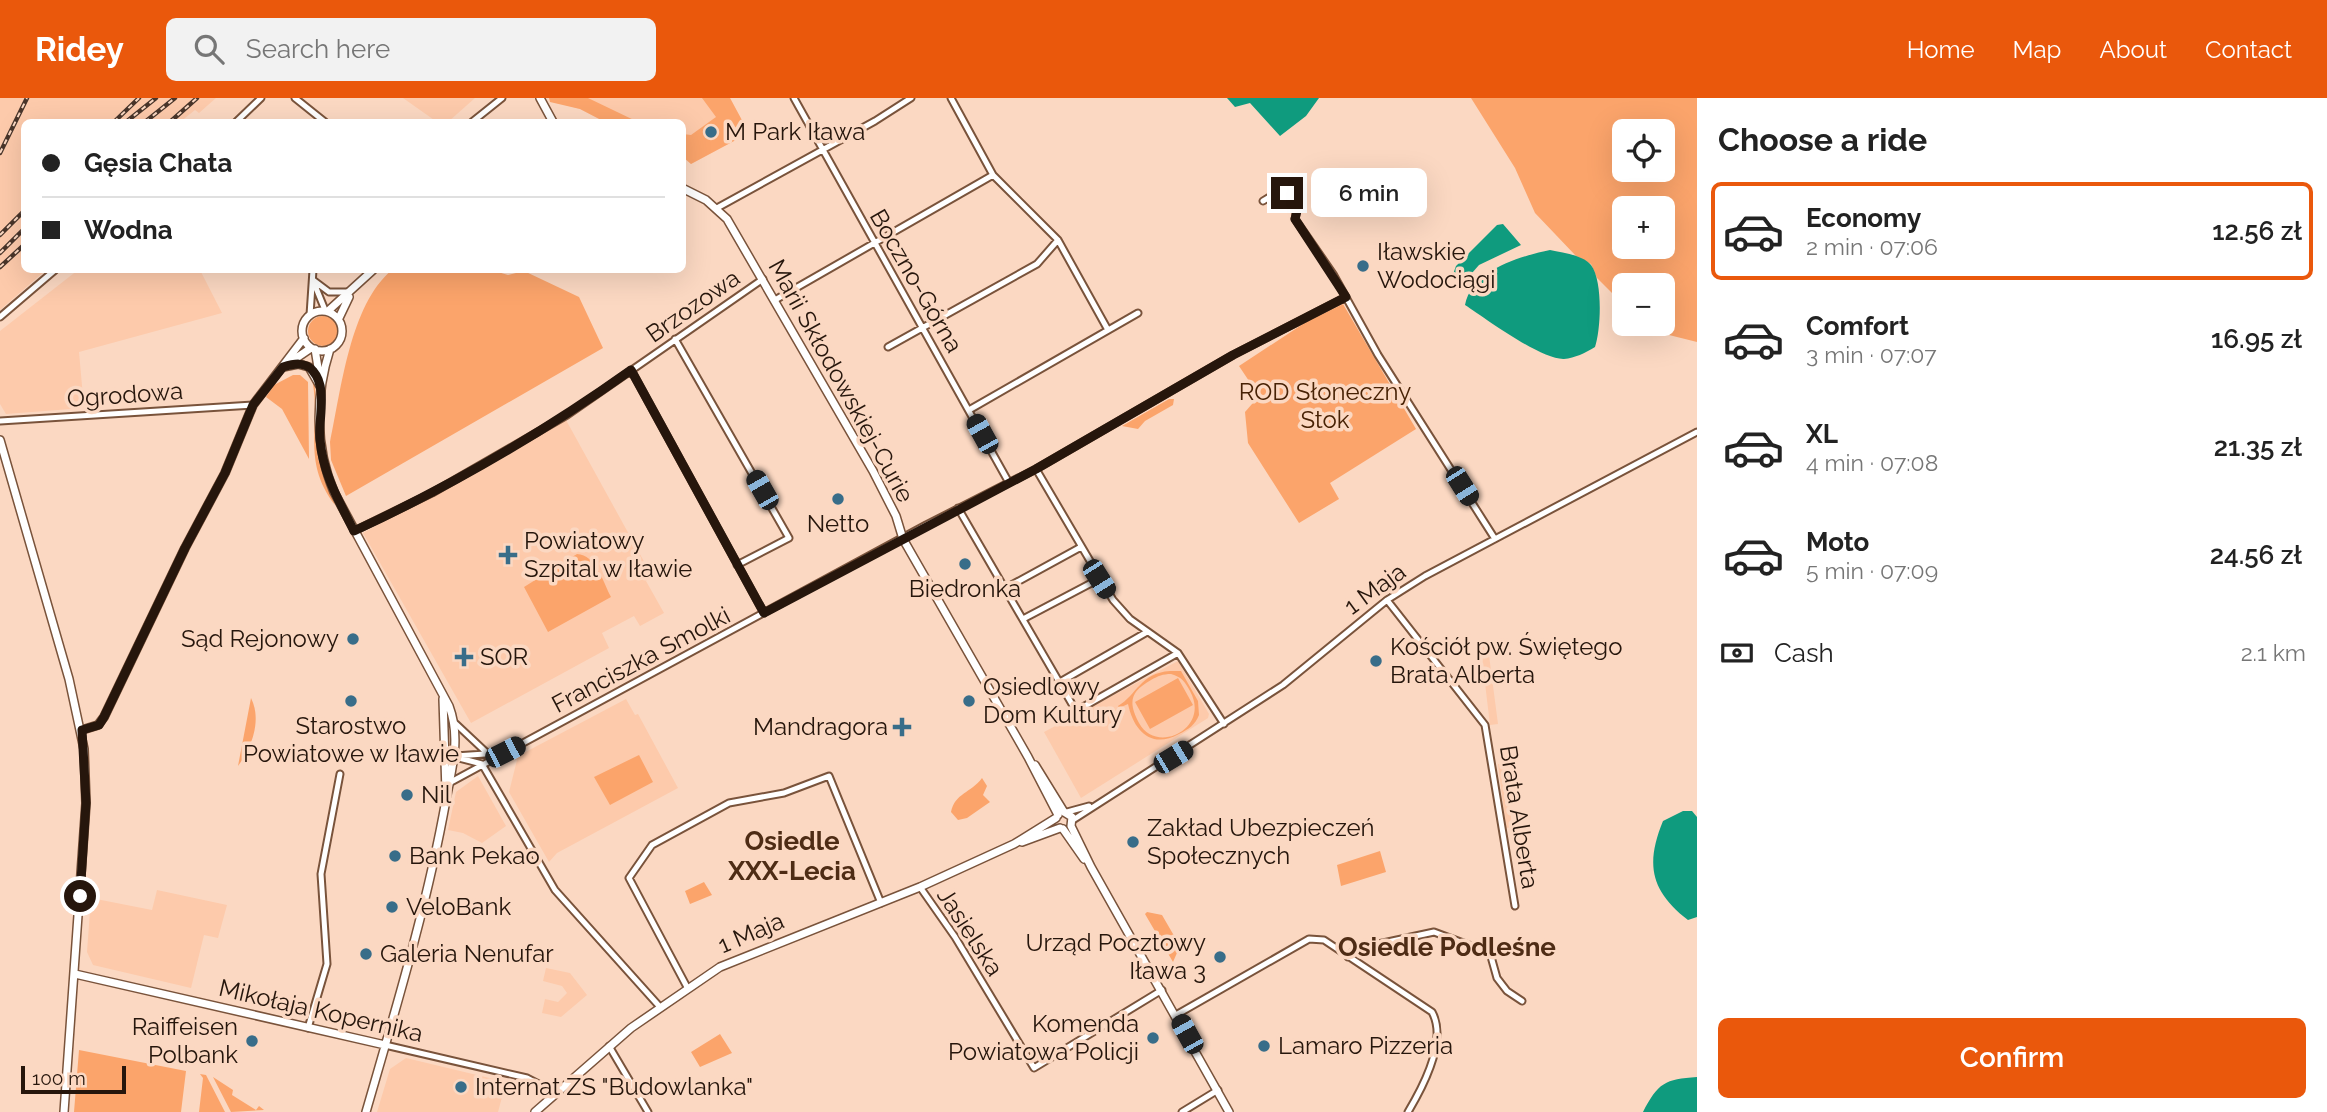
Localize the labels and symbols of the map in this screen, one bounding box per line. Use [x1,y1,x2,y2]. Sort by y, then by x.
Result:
place label: M Park Iława [725,117,865,146]
marker: M Park Iława [703,124,719,140]
callout: 6 min [1312,168,1427,217]
route end [1271,177,1303,209]
street label: Boczno-Górna [864,204,969,358]
place label: Iławskie Wodociągi [1377,237,1496,294]
street label: Marii Skłodowskiej-Curie [763,254,920,507]
marker: Iławskie Wodociągi [1355,258,1371,274]
street label: Brzozowa [640,263,745,348]
street label: Ogrodowa [66,376,184,413]
park label: ROD Słoneczny Stok [1239,377,1411,434]
car [963,411,1002,457]
car [1442,463,1483,509]
car [743,467,782,513]
marker: Netto [830,491,846,507]
place label: Netto [807,509,869,538]
place label: Powiatowy Szpital w Iławie [524,526,692,583]
marker: Powiatowy Szpital w Iławie [498,545,518,565]
marker: Biedronka [957,556,973,572]
car [1079,556,1120,602]
street label: 1 Maja [1338,557,1411,621]
place label: Biedronka [909,574,1021,603]
street label: Franciszka Smolki [547,600,735,719]
place label: Sąd Rejonowy [181,624,339,653]
marker: Sąd Rejonowy [345,631,361,647]
place label: Kościół pw. Świętego Brata Alberta [1390,632,1622,689]
place label: SOR [480,642,528,671]
marker: SOR [454,647,474,667]
marker: Kościół pw. Świętego Brata Alberta [1368,653,1384,669]
place label: Osiedlowy Dom Kultury [983,672,1122,729]
marker: Starostwo Powiatowe w Iławie [343,693,359,709]
marker: Osiedlowy Dom Kultury [961,693,977,709]
place label: Starostwo Powiatowe w Iławie [243,711,459,768]
place label: Mandragora [753,712,888,741]
marker: Mandragora [894,719,910,735]
car [482,733,529,771]
car [1150,737,1197,777]
street label: Brata Alberta [1494,743,1545,891]
place label: Nil [421,780,452,809]
marker: Nil [399,787,415,803]
place label: Zakład Ubezpieczeń Społecznych [1147,813,1375,870]
district label: Osiedle XXX-Lecia [727,826,856,886]
marker: Zakład Ubezpieczeń Społecznych [1125,834,1141,850]
place label: Bank Pekao [409,841,540,870]
marker: Bank Pekao [387,848,403,864]
route start [64,880,96,912]
street label: Jasielska [931,882,1010,981]
place label: VeloBank [406,892,511,921]
marker: VeloBank [384,899,400,915]
street label: 1 Maja [713,906,788,959]
place label: Urząd Pocztowy Iława 3 [1026,928,1206,985]
district label: Osiedle Podleśne [1338,932,1556,962]
place label: Galeria Nenufar [380,939,554,968]
marker: Galeria Nenufar [358,946,374,962]
marker: Urząd Pocztowy Iława 3 [1212,949,1228,965]
street label: Mikołaja Kopernika [216,973,426,1048]
place label: Komenda Powiatowa Policji [948,1009,1139,1066]
car [1168,1011,1207,1057]
place label: Raiffeisen Polbank [132,1012,238,1069]
marker: Komenda Powiatowa Policji [1145,1030,1161,1046]
place label: Lamaro Pizzeria [1278,1031,1453,1060]
marker: Raiffeisen Polbank [244,1033,260,1049]
marker: Lamaro Pizzeria [1256,1038,1272,1054]
scale bar [21,1063,126,1095]
place label: Internat ZS "Budowlanka" [475,1072,753,1101]
marker: Internat ZS "Budowlanka" [453,1079,469,1095]

